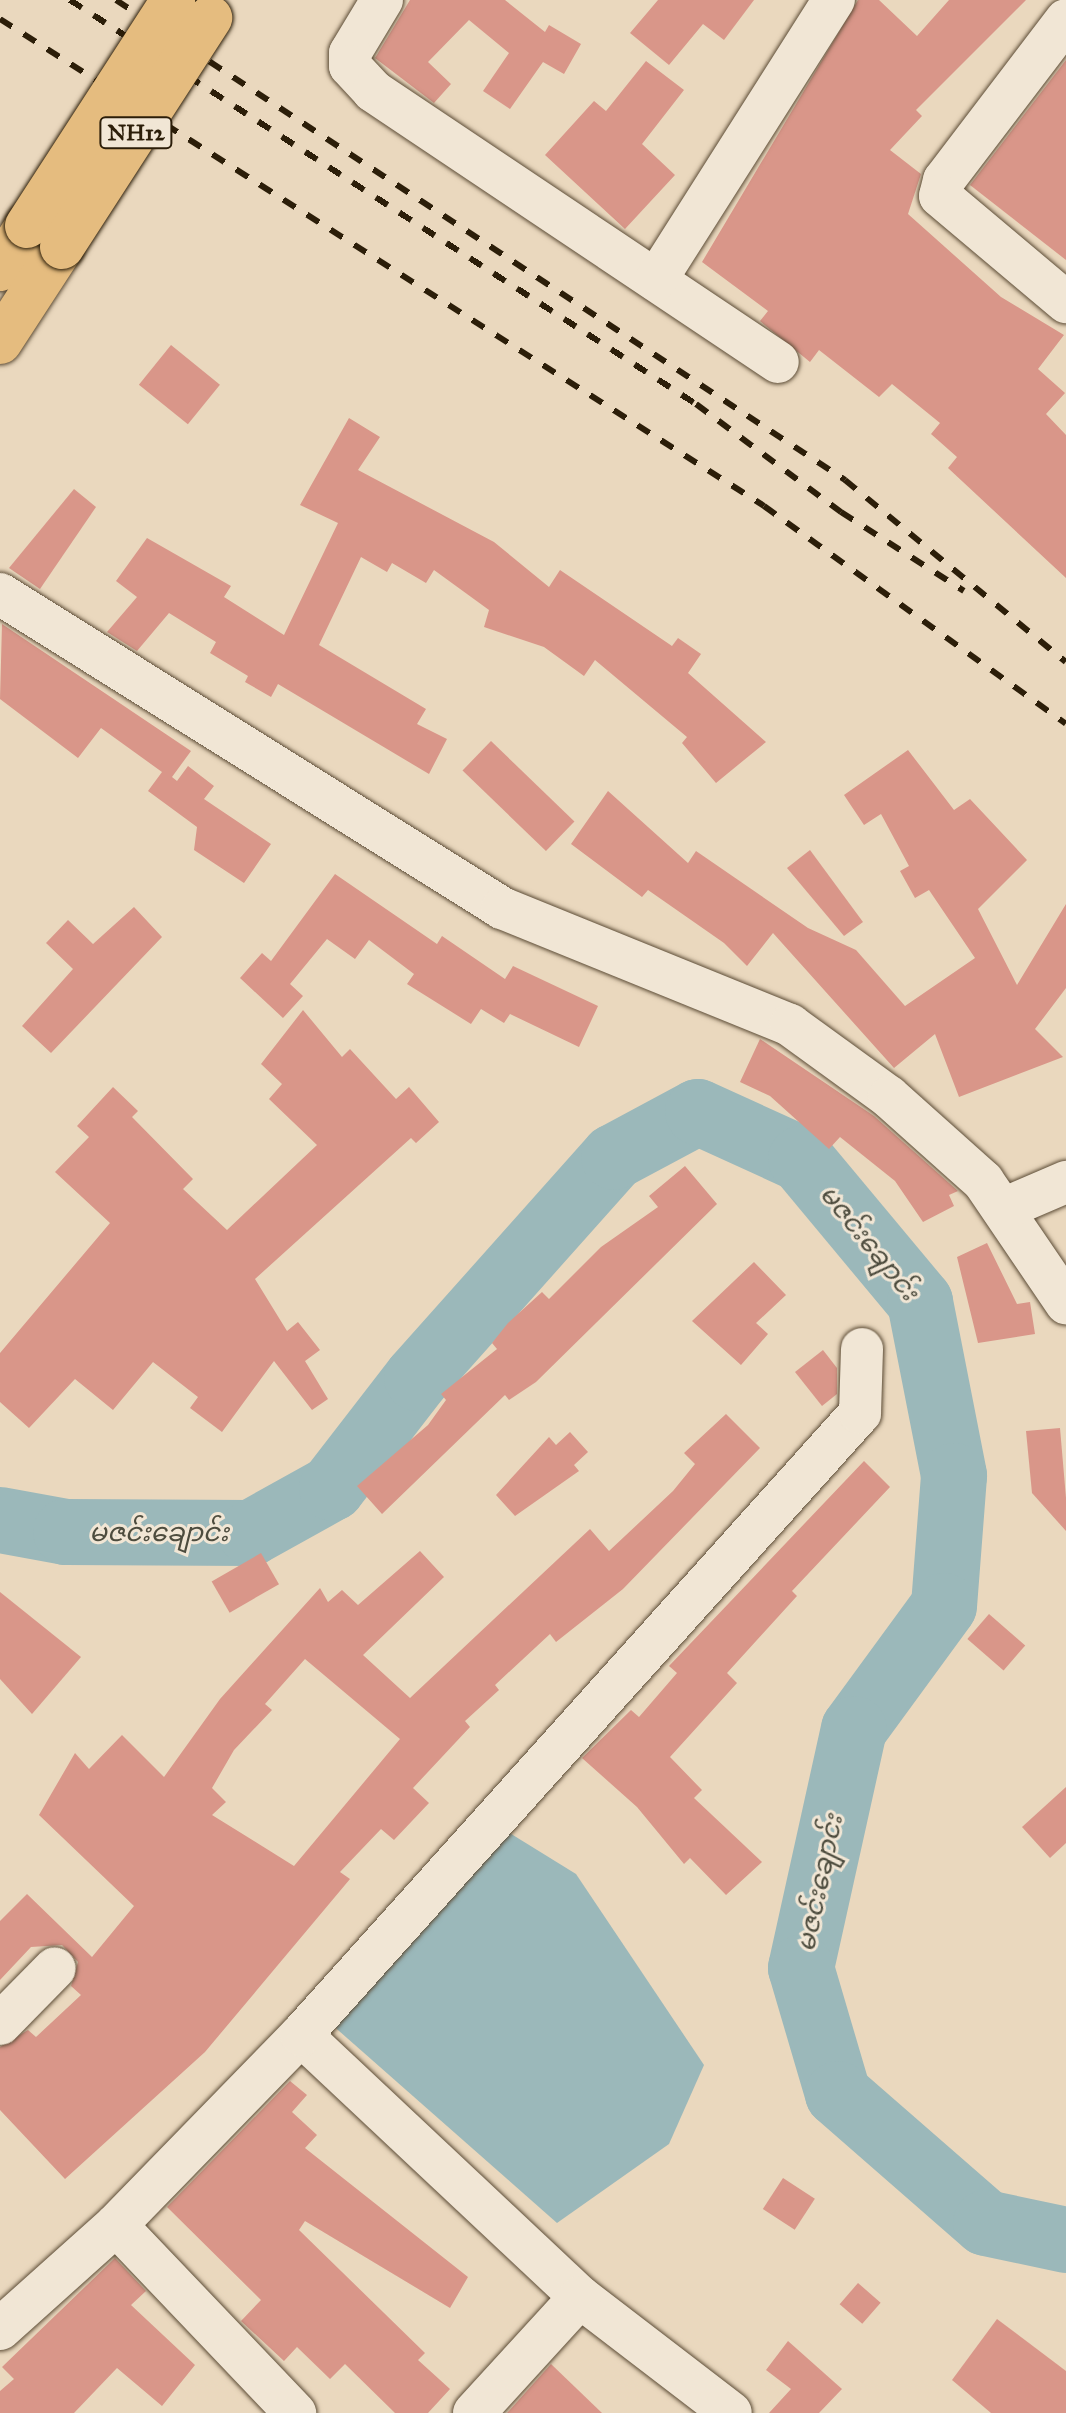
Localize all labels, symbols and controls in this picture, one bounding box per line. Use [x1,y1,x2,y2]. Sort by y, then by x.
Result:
road number: NH12 [98,115,174,151]
water label: မဇင်းချောင်း [813,1179,925,1307]
water label: မဇင်းချောင်း [89,1517,229,1549]
water label: မဇင်းချောင်း [790,1812,850,1954]

